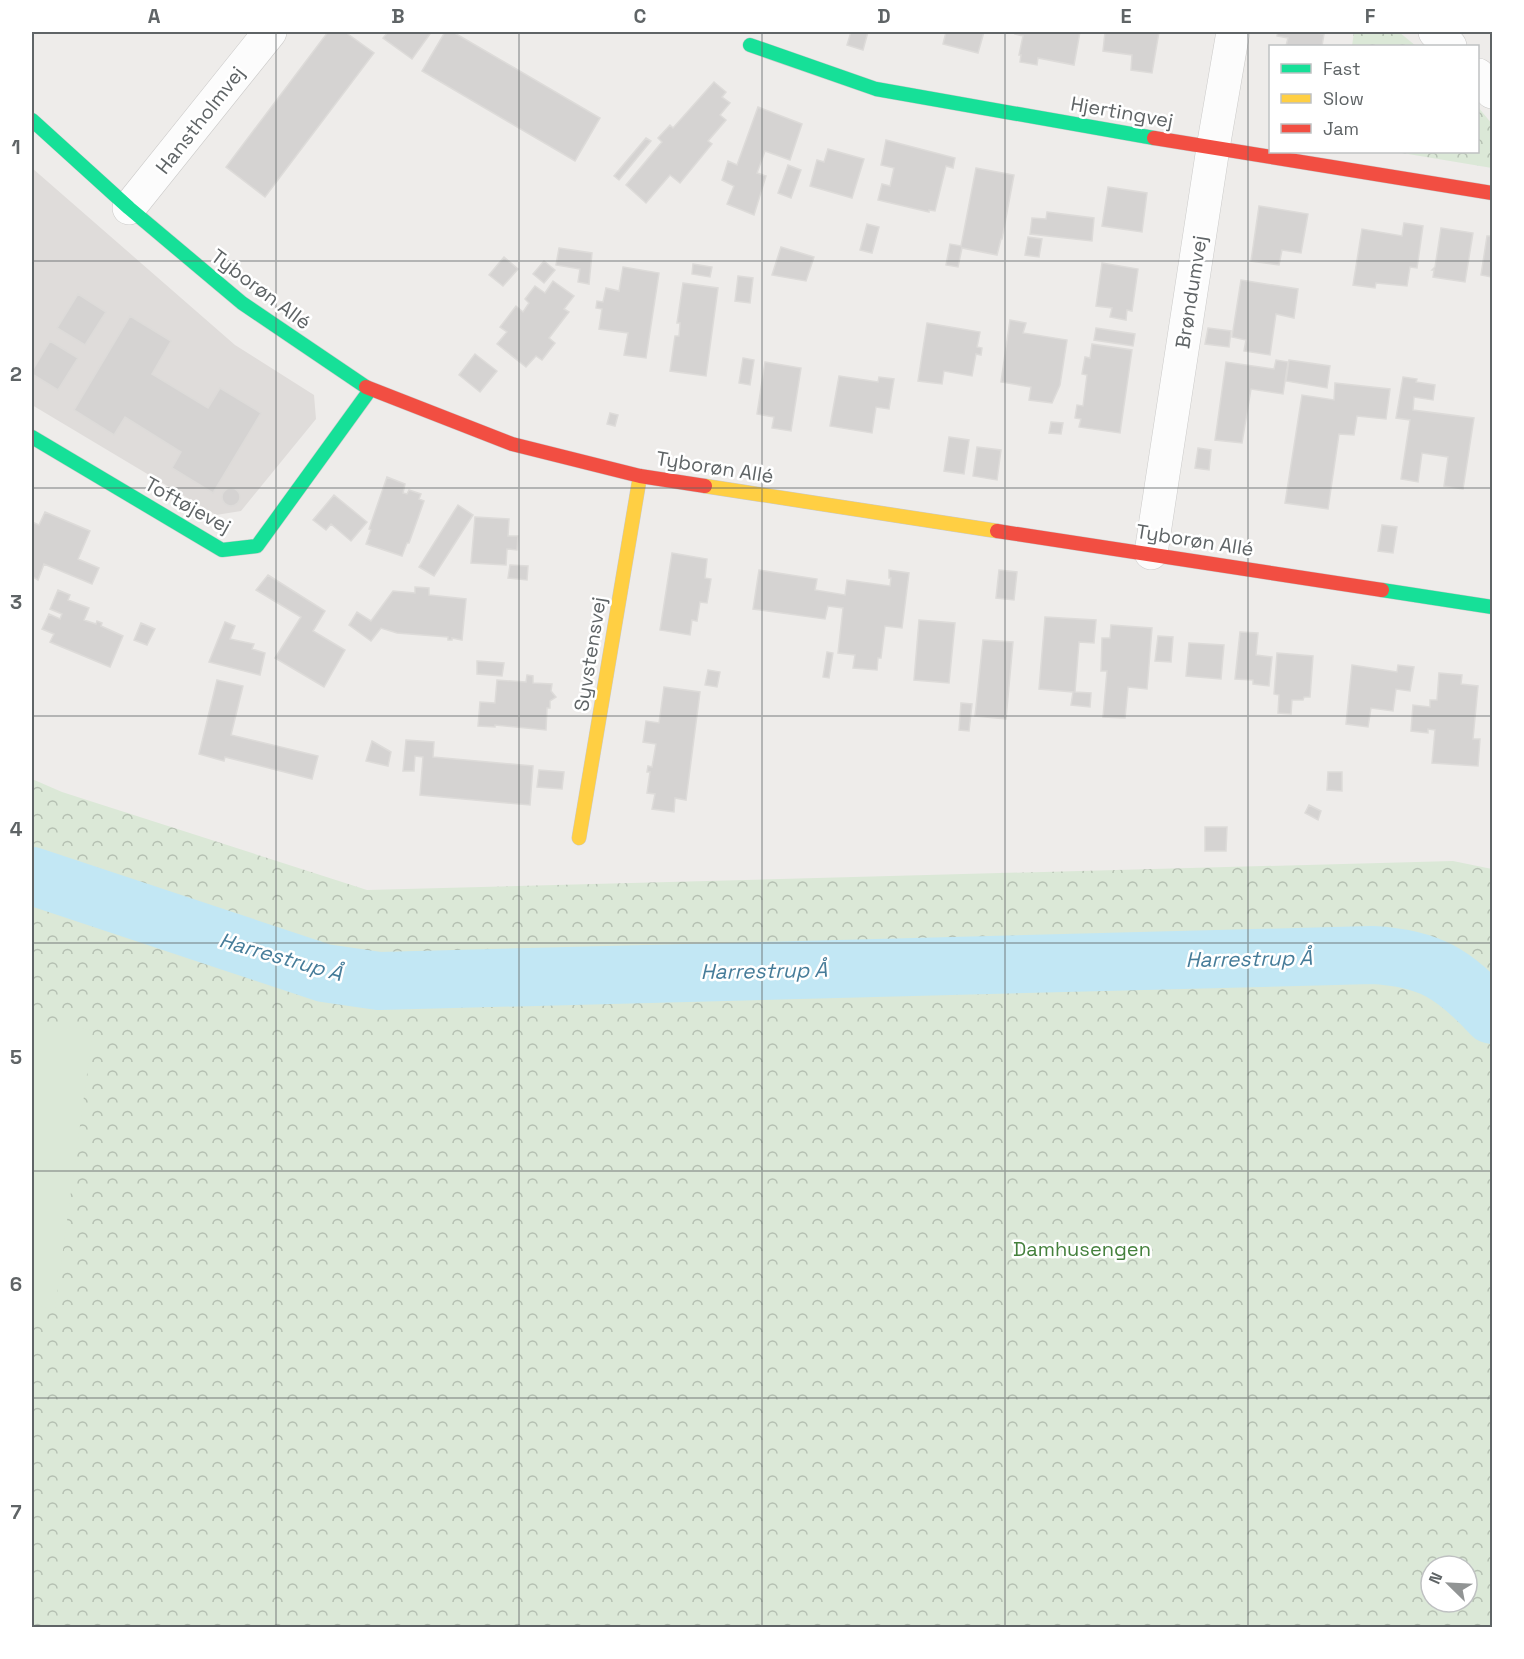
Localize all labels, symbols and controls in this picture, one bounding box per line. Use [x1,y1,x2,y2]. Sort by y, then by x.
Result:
text: A [148,3,161,29]
text: B [391,3,405,29]
text: C [634,3,647,29]
text: D [877,3,891,29]
text: E [1120,3,1132,29]
text: F [1365,3,1376,29]
legend [1269,45,1479,153]
text: Fast [1323,57,1360,80]
street label: Hanstholmvej [150,61,250,179]
text: Slow [1323,87,1364,110]
street label: Hjertingvej [1069,90,1175,134]
text: Jam [1323,117,1359,140]
text: 1 [11,134,21,160]
street label: Brøndumvej [1169,234,1213,350]
street label: Tyborøn Allé [206,243,316,335]
text: 2 [10,361,22,387]
street label: Tyborøn Allé [654,445,776,489]
street label: Toftøjevej [140,471,236,539]
street label: Tyborøn Allé [1134,518,1256,562]
text: 3 [10,589,22,615]
street label: Syvstensvej [568,595,612,713]
text: 4 [10,816,23,842]
water label: Harrestrup Å [216,926,347,987]
water label: Harrestrup Å [1185,944,1313,973]
water label: Harrestrup Å [700,956,828,985]
text: 5 [10,1044,22,1070]
park label: Damhusengen [1013,1236,1151,1262]
text: 6 [10,1271,22,1297]
text: 7 [10,1499,22,1525]
north arrow [1419,1554,1479,1614]
text: N [1424,1569,1448,1587]

